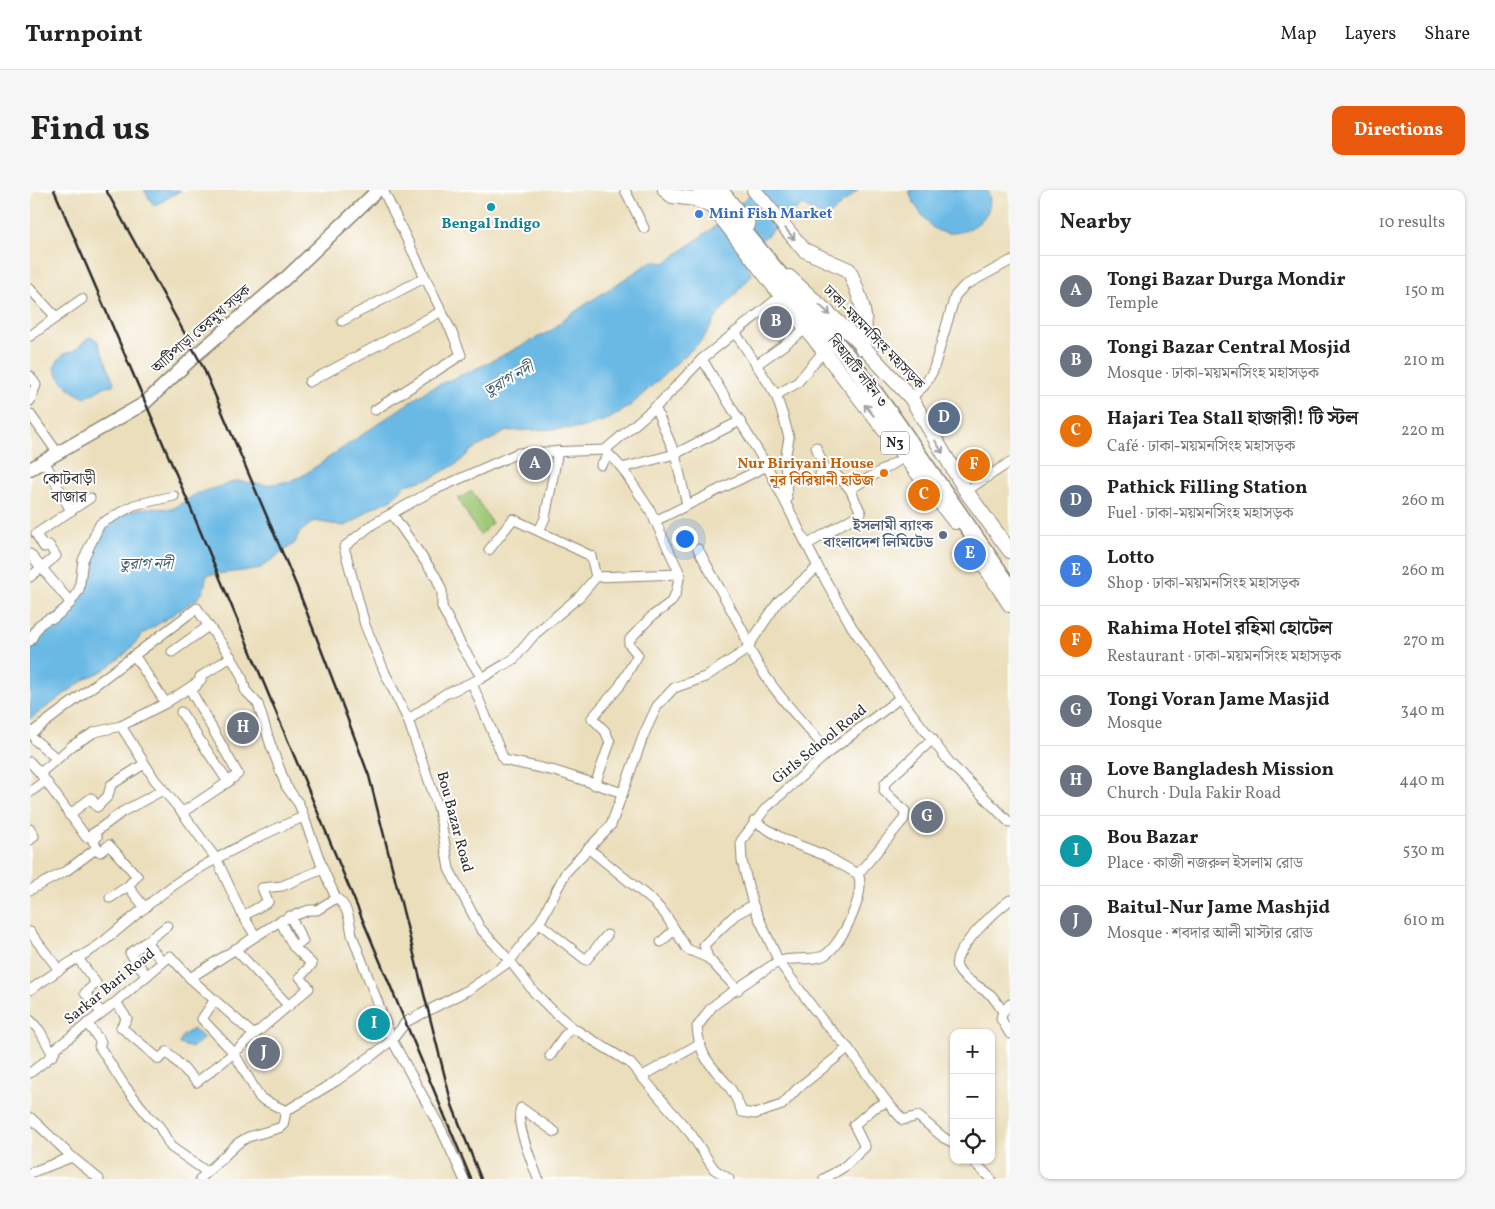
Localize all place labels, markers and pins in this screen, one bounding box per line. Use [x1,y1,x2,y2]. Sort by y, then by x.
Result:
marker: Bengal Indigo [485,201,497,213]
place label: Mini Fish Market [709,204,833,225]
marker: Mini Fish Market [693,208,705,220]
place label: Bengal Indigo [442,214,541,235]
pin: B [760,303,792,341]
pin: D [928,399,960,437]
pin: A [519,445,551,483]
pin: F [958,446,990,484]
place label: Nur Biriyani House নূর বিরিয়ানী হাউজ [737,454,875,492]
marker: Nur Biriyani House নূর বিরিয়ানী হাউজ [878,467,890,479]
pin: C [908,476,940,514]
place label: ইসলামী ব্যাংক বাংলাদেশ লিমিটেড [822,516,934,554]
marker: ইসলামী ব্যাংক বাংলাদেশ লিমিটেড [937,529,949,541]
pin: E [954,535,986,573]
pin: H [227,709,259,747]
pin: G [911,798,943,836]
pin: I [358,1005,390,1043]
pin: J [248,1034,280,1072]

